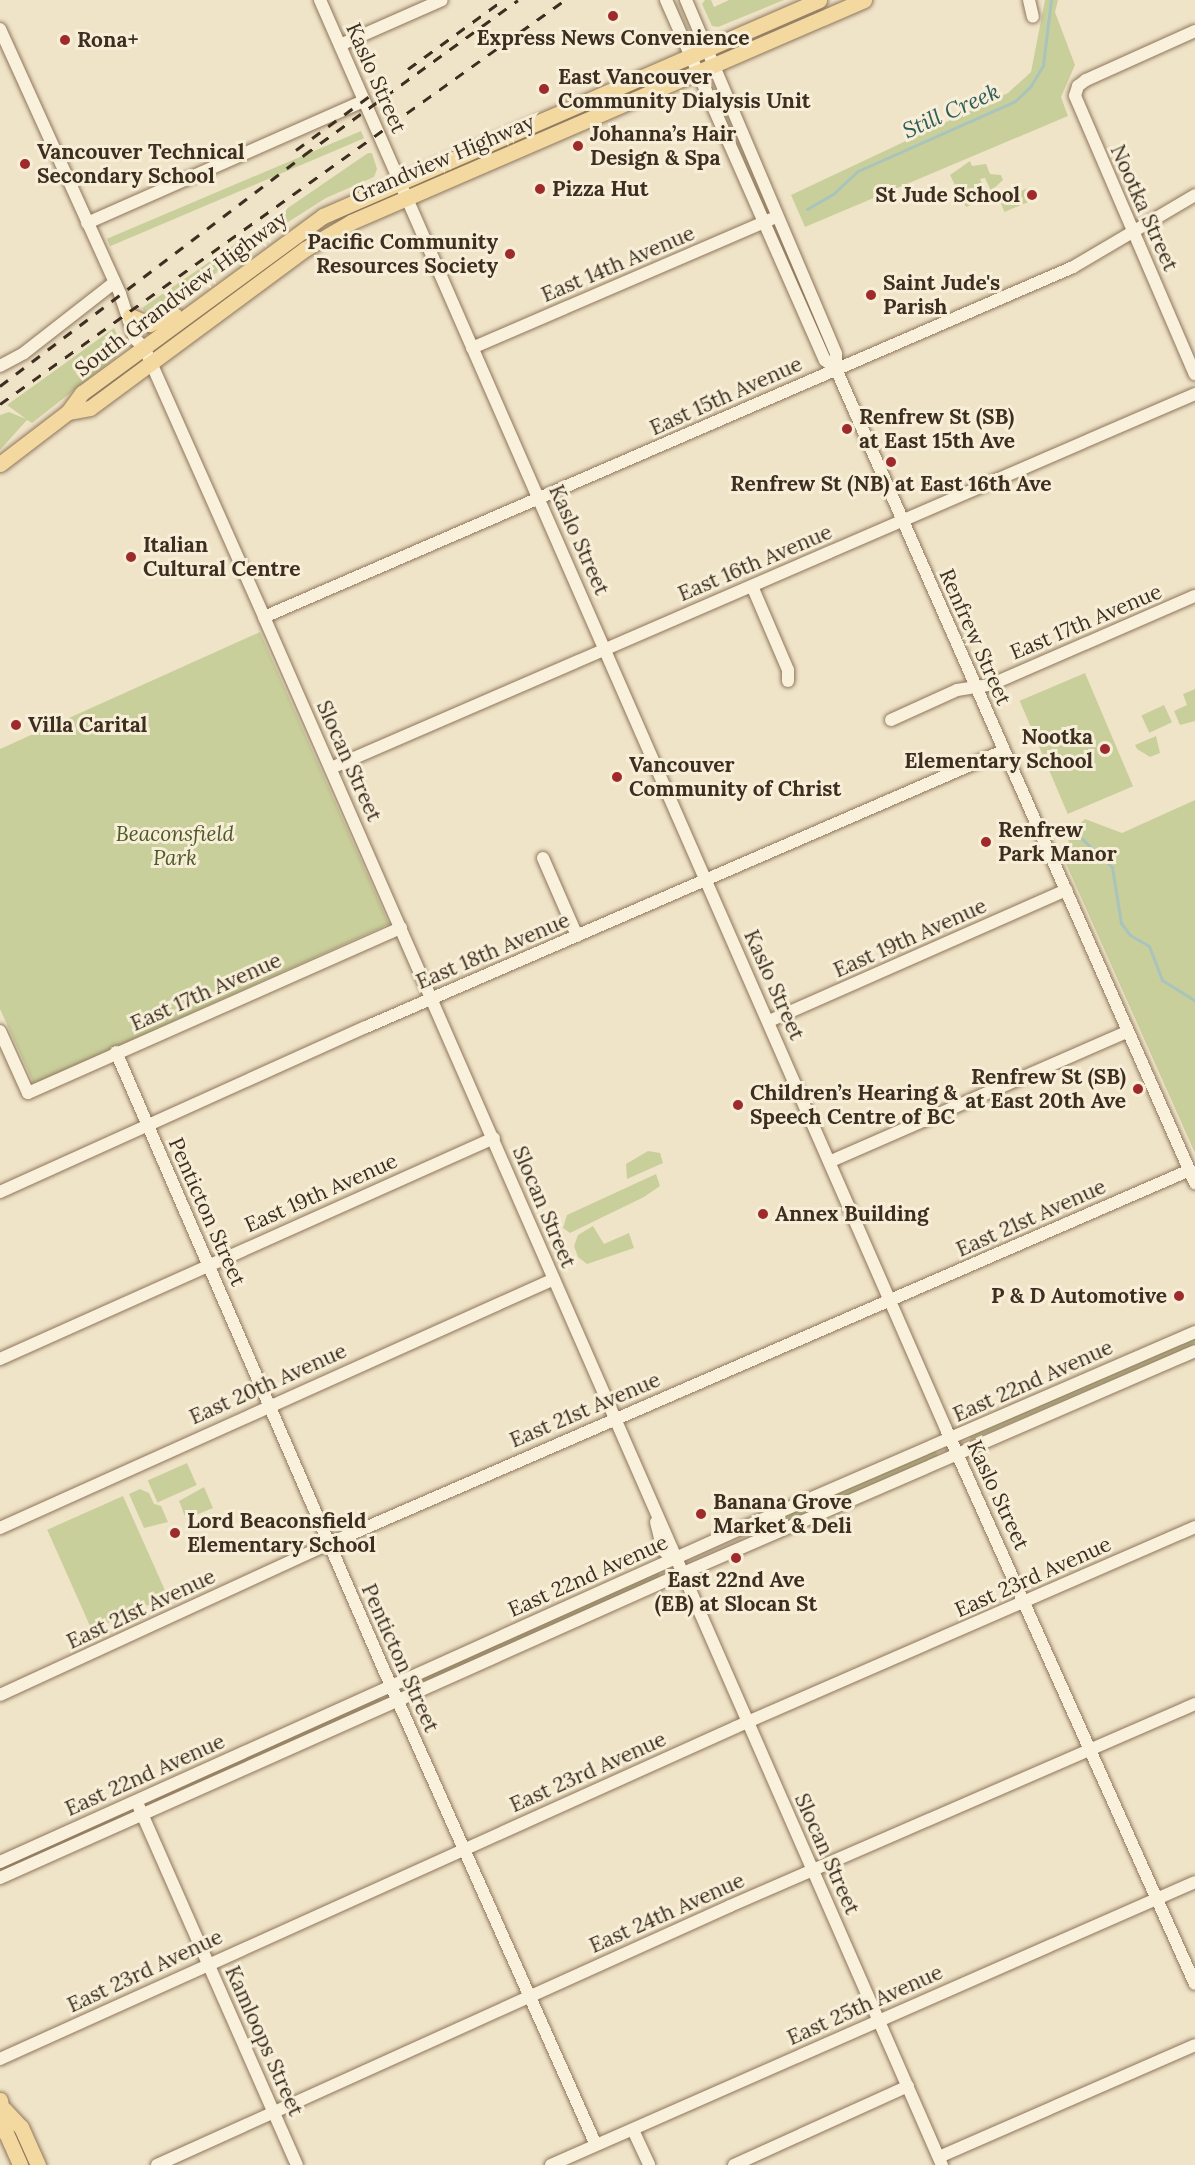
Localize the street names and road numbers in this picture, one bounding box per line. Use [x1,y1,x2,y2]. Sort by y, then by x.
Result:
street label: Kaslo Street [341,19,411,137]
street label: Grandview Highway [348,109,538,209]
street label: Nootka Street [1105,141,1183,275]
street label: South Grandview Highway [70,206,292,382]
street label: East 14th Avenue [538,220,698,308]
street label: East 15th Avenue [646,351,806,441]
street label: Kaslo Street [544,481,614,599]
street label: East 16th Avenue [674,519,836,607]
street label: Renfrew Street [934,565,1016,709]
street label: East 17th Avenue [1006,579,1166,665]
street label: Slocan Street [311,697,387,825]
street label: East 19th Avenue [830,893,990,983]
street label: East 18th Avenue [412,907,574,995]
street label: Kaslo Street [739,926,809,1044]
street label: East 17th Avenue [127,948,285,1036]
street label: Penticton Street [163,1134,251,1290]
street label: Slocan Street [507,1142,581,1272]
street label: East 19th Avenue [241,1148,401,1238]
street label: East 21st Avenue [952,1174,1110,1262]
street label: East 22nd Avenue [949,1335,1117,1427]
street label: East 20th Avenue [186,1338,350,1430]
street label: East 21st Avenue [506,1367,664,1453]
street label: Kaslo Street [962,1436,1034,1554]
street label: East 22nd Avenue [504,1530,672,1622]
street label: East 23rd Avenue [951,1531,1115,1623]
street label: East 21st Avenue [63,1564,219,1654]
street label: Penticton Street [356,1580,444,1736]
street label: East 23rd Avenue [506,1726,670,1818]
street label: East 22nd Avenue [61,1729,229,1821]
street label: Slocan Street [789,1790,865,1918]
street label: East 24th Avenue [586,1868,748,1958]
street label: East 23rd Avenue [63,1924,227,2018]
street label: East 25th Avenue [783,1959,947,2051]
street label: Kamloops Street [220,1962,308,2120]

